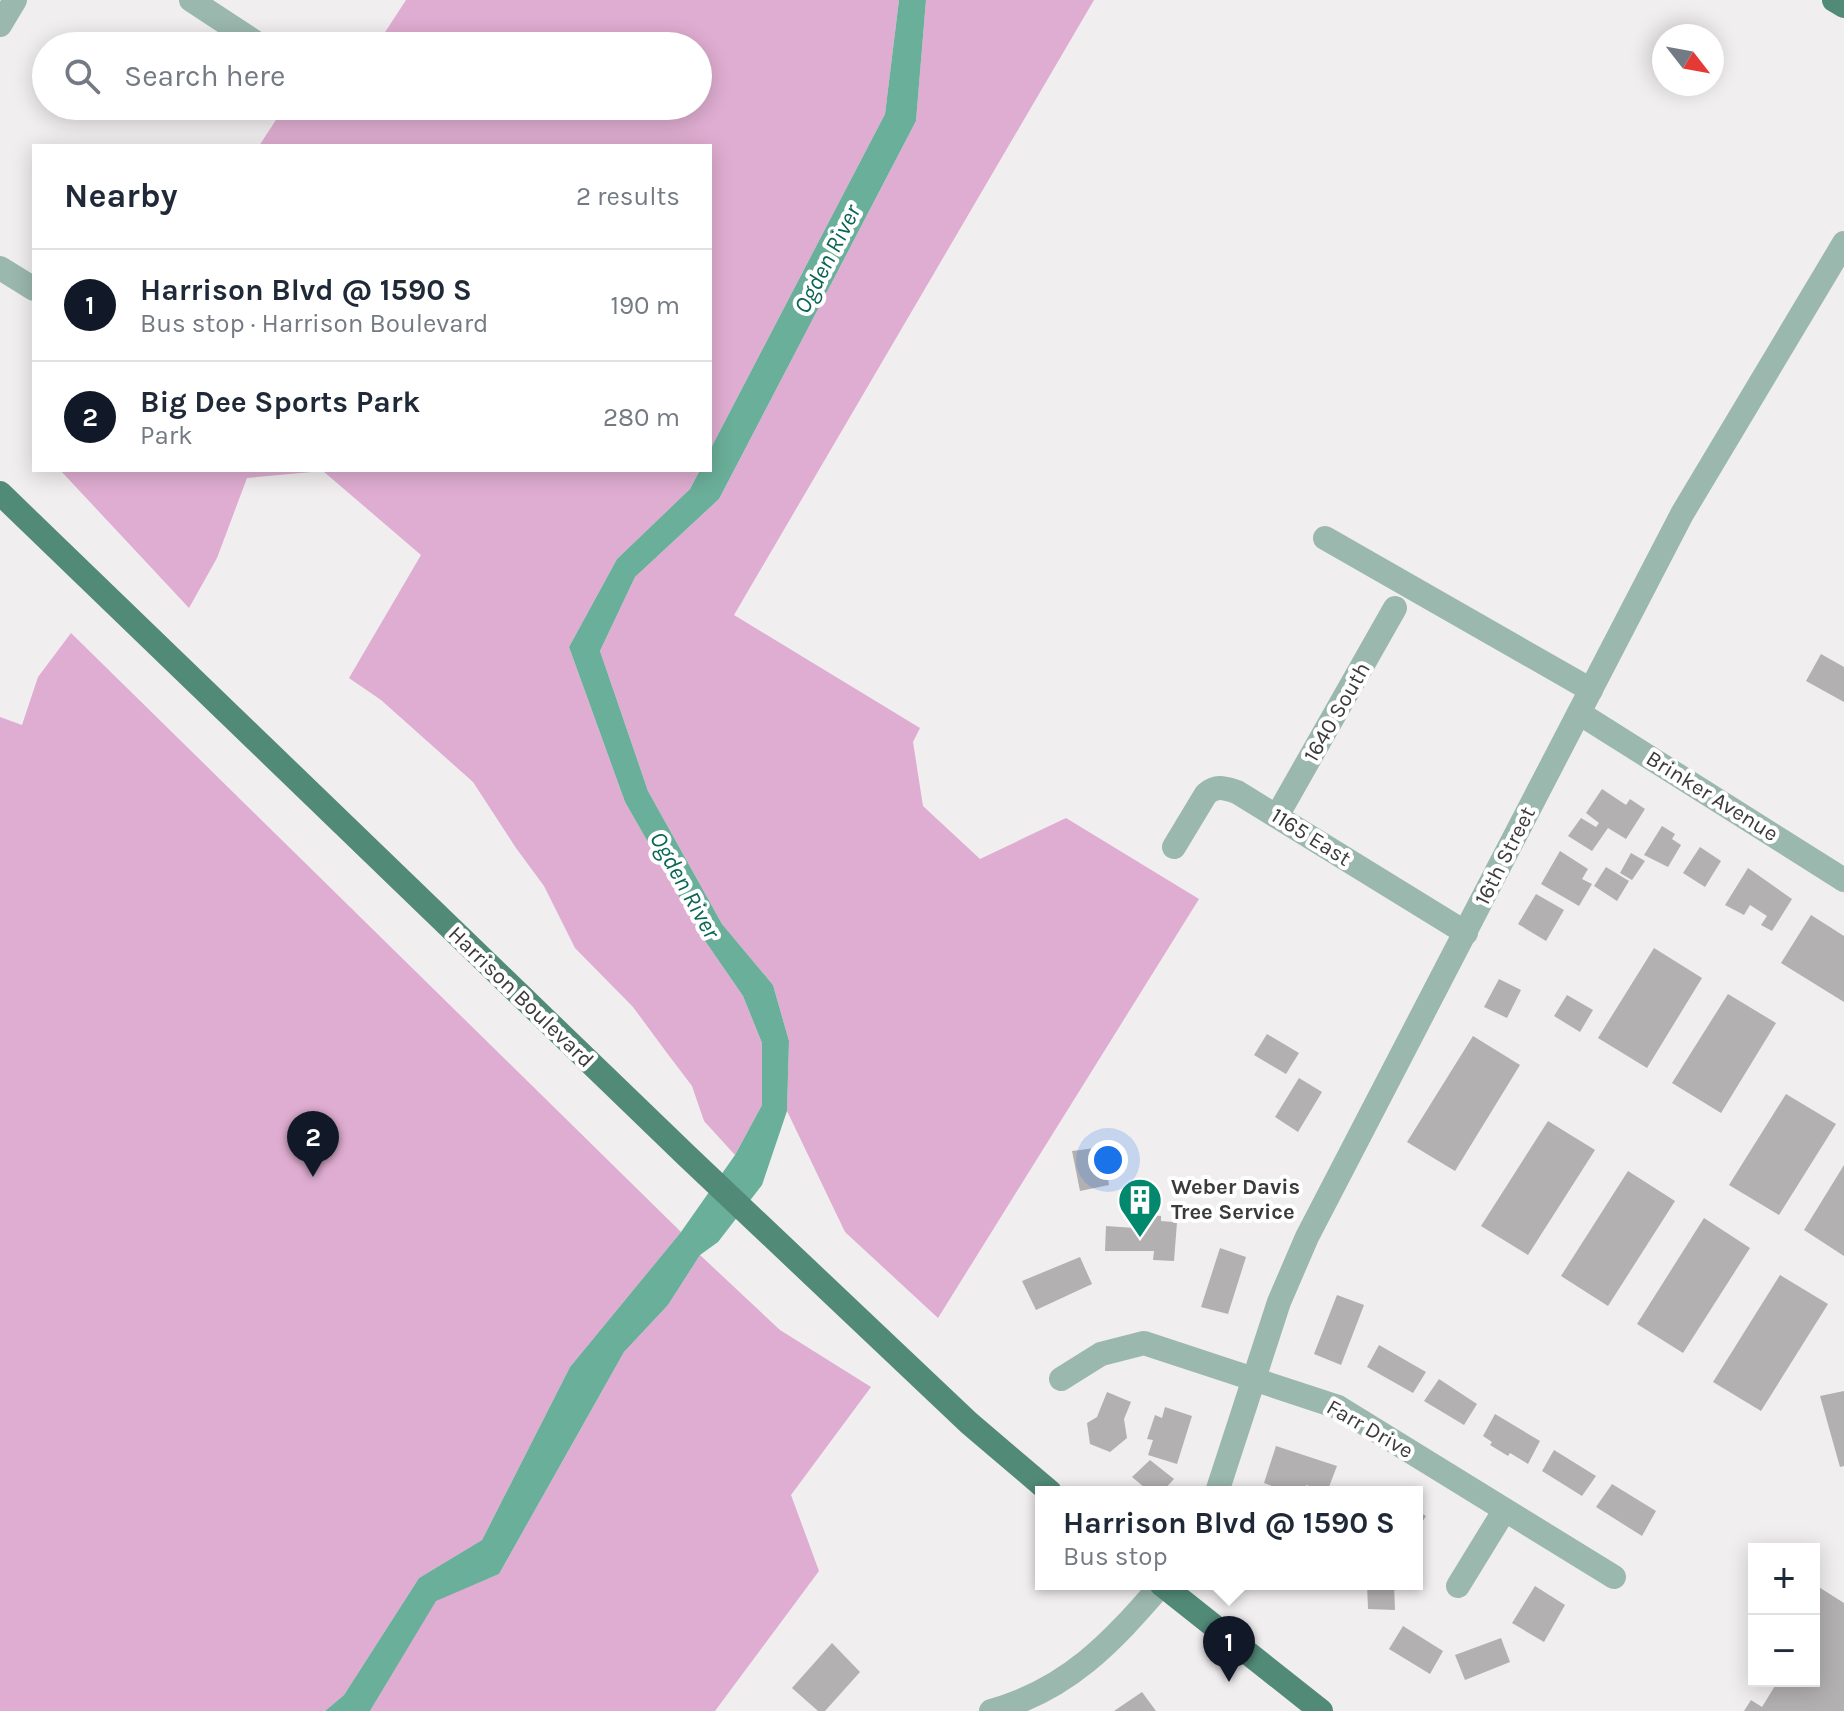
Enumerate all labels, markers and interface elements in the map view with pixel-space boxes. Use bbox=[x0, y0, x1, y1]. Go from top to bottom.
north arrow bbox=[1652, 24, 1724, 96]
search box bbox=[32, 32, 712, 120]
icon: search bbox=[60, 54, 104, 98]
text: Search here bbox=[124, 58, 285, 94]
text: Nearby bbox=[64, 176, 178, 216]
text: 2 results bbox=[576, 181, 680, 212]
water label: Ogden River bbox=[788, 199, 867, 318]
text: Harrison Blvd @ 1590 S bbox=[140, 272, 472, 308]
text: 1 bbox=[85, 290, 95, 321]
text: 190 m bbox=[610, 290, 680, 321]
text: Bus stop · Harrison Boulevard bbox=[140, 308, 488, 339]
text: Big Dee Sports Park bbox=[140, 384, 420, 420]
text: 2 bbox=[82, 402, 98, 433]
text: 280 m bbox=[603, 402, 680, 433]
text: Park bbox=[140, 420, 193, 451]
street label: 1640 South bbox=[1298, 658, 1376, 766]
street label: Brinker Avenue bbox=[1641, 745, 1783, 847]
street label: 1165 East bbox=[1266, 802, 1356, 872]
street label: 16th Street bbox=[1469, 802, 1541, 910]
water label: Ogden River bbox=[644, 827, 726, 944]
street label: Harrison Boulevard bbox=[443, 921, 599, 1073]
pin: 2 bbox=[287, 1111, 339, 1177]
your location bbox=[1088, 1140, 1128, 1180]
place label: Weber Davis Tree Service bbox=[1171, 1174, 1300, 1225]
building icon: Weber Davis Tree Service bbox=[1116, 1176, 1164, 1239]
street label: Farr Drive bbox=[1322, 1394, 1418, 1464]
popup bbox=[1035, 1486, 1423, 1590]
text: Harrison Blvd @ 1590 S bbox=[1063, 1505, 1395, 1541]
text: Bus stop bbox=[1063, 1541, 1168, 1572]
map controls bbox=[1748, 1543, 1820, 1687]
button: + bbox=[1748, 1543, 1820, 1615]
button: − bbox=[1748, 1615, 1820, 1687]
pin: 1 bbox=[1203, 1616, 1255, 1682]

